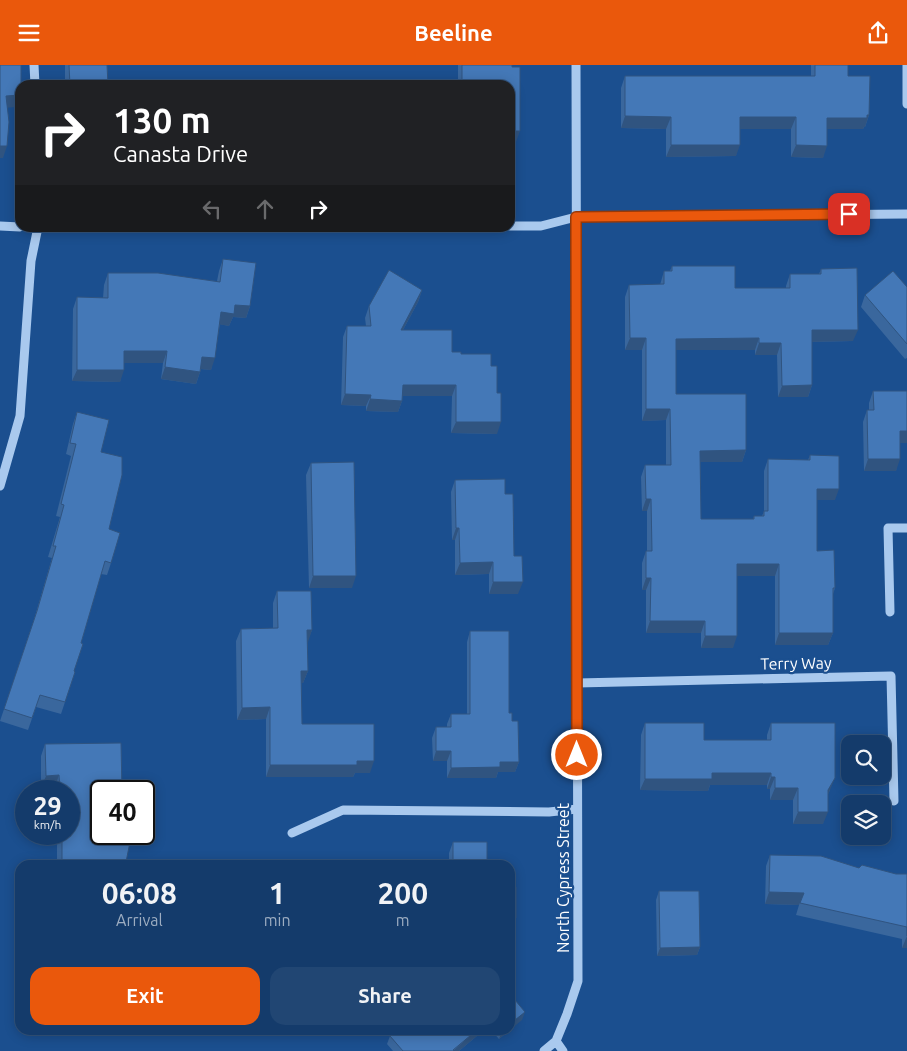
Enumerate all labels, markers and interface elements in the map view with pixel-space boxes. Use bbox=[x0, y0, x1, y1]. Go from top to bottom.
icon: menu bbox=[15, 19, 43, 47]
icon: share bbox=[864, 19, 892, 47]
text: Beeline bbox=[414, 20, 493, 45]
icon: right bbox=[30, 100, 95, 165]
text: 130 m bbox=[113, 100, 211, 140]
text: Canasta Drive bbox=[113, 141, 248, 166]
pin bbox=[828, 193, 870, 235]
icon: left bbox=[198, 195, 226, 223]
icon: ahead bbox=[251, 195, 279, 223]
icon: right bbox=[304, 195, 332, 223]
icon: arrive bbox=[835, 200, 863, 228]
street label: Terry Way bbox=[760, 653, 832, 673]
position arrow bbox=[550, 728, 602, 780]
map controls bbox=[841, 735, 891, 845]
button: search bbox=[841, 735, 891, 785]
speed limit sign: 40 bbox=[90, 780, 155, 845]
text: 29 bbox=[33, 792, 62, 820]
button: layers bbox=[841, 795, 891, 845]
street label: North Cypress Street bbox=[554, 802, 572, 953]
text: km/h bbox=[34, 818, 61, 831]
text: 06:08 bbox=[102, 876, 177, 910]
text: 1 bbox=[269, 876, 286, 910]
text: 200 bbox=[377, 876, 428, 910]
text: Arrival bbox=[116, 911, 163, 929]
text: min bbox=[264, 911, 291, 929]
text: m bbox=[396, 911, 410, 929]
button: Exit bbox=[30, 967, 260, 1025]
button: Share bbox=[270, 967, 500, 1025]

